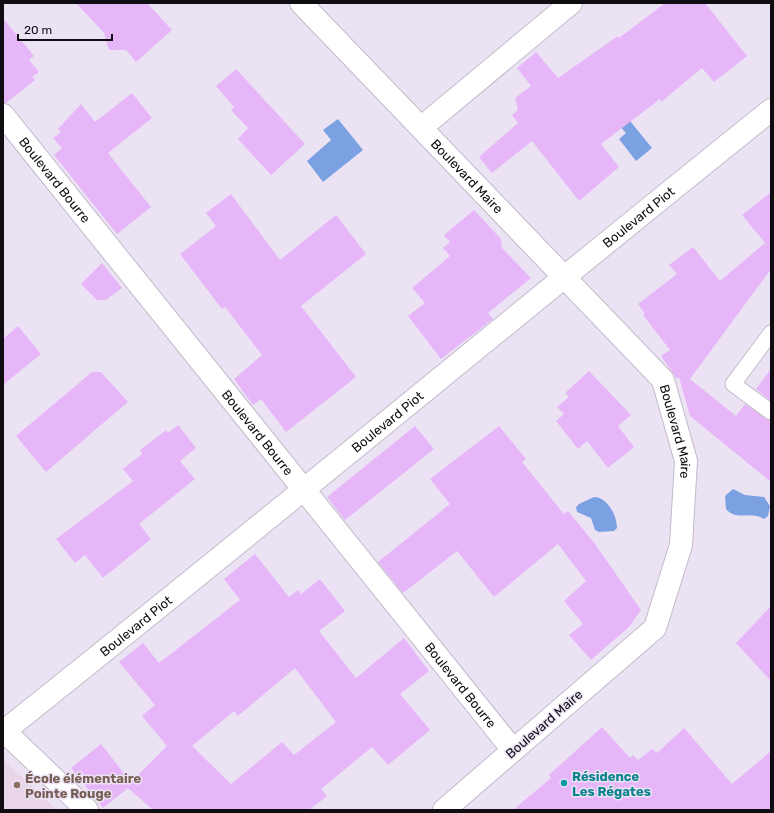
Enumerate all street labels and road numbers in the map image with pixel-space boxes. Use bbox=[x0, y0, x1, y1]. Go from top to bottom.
street label: Boulevard Bourre bbox=[16, 134, 94, 225]
street label: Boulevard Maire bbox=[428, 136, 506, 216]
street label: Boulevard Piot bbox=[600, 183, 677, 250]
street label: Boulevard Maire bbox=[657, 383, 694, 479]
street label: Boulevard Bourre bbox=[219, 387, 297, 478]
street label: Boulevard Piot bbox=[348, 388, 426, 455]
street label: Boulevard Piot bbox=[97, 592, 175, 659]
street label: Boulevard Bourre bbox=[422, 639, 500, 731]
street label: Boulevard Maire bbox=[503, 687, 585, 761]

